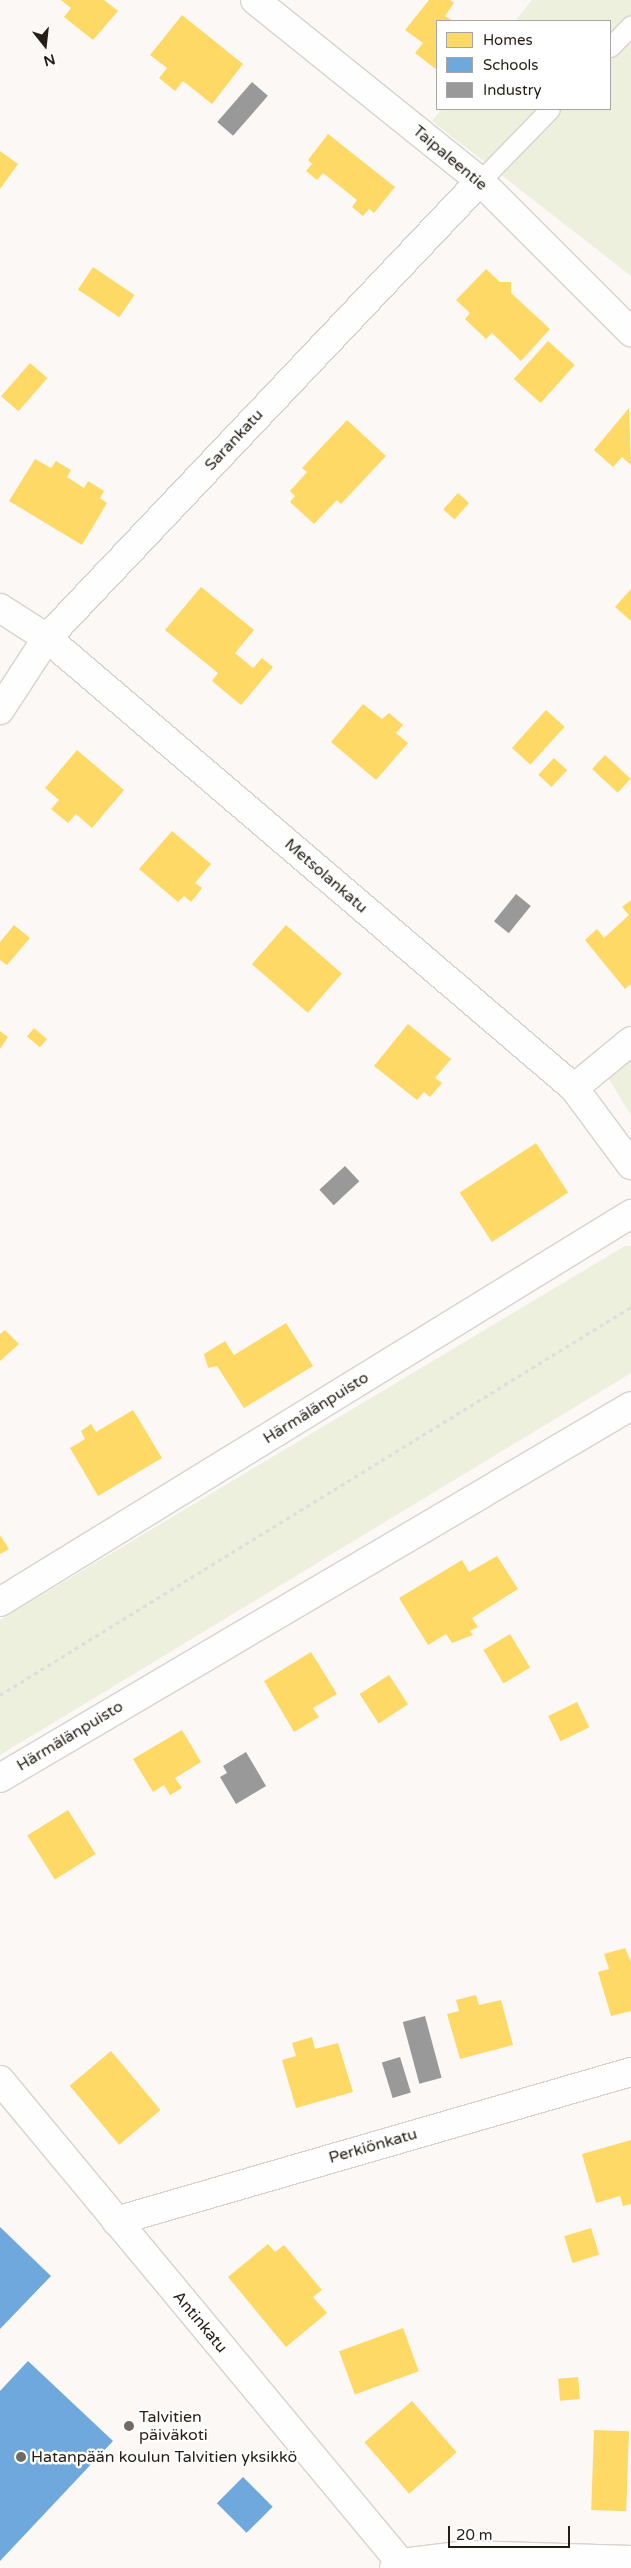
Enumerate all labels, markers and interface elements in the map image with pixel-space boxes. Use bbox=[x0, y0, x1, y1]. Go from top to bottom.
north arrow bbox=[20, 20, 70, 70]
legend bbox=[436, 20, 611, 110]
text: Homes bbox=[483, 31, 533, 49]
text: N bbox=[42, 50, 57, 70]
text: Schools bbox=[483, 56, 539, 74]
text: Industry bbox=[483, 81, 542, 99]
street label: Taipaleentie bbox=[409, 121, 491, 195]
street label: Sarankatu bbox=[201, 405, 267, 475]
street label: Metsolankatu bbox=[281, 835, 371, 917]
street label: Härmälänpuisto bbox=[260, 1368, 372, 1448]
street label: Härmälänpuisto bbox=[13, 1697, 127, 1775]
street label: Perkiönkatu bbox=[327, 2124, 419, 2168]
street label: Antinkatu bbox=[169, 2287, 231, 2357]
place label: Talvitien päiväkoti bbox=[139, 2407, 208, 2445]
marker: Talvitien päiväkoti bbox=[123, 2420, 135, 2432]
place label: Hatanpään koulun Talvitien yksikkö bbox=[31, 2447, 297, 2467]
marker: Hatanpään koulun Talvitien yksikkö bbox=[15, 2451, 27, 2463]
scale bar bbox=[451, 2516, 574, 2548]
text: 20 m bbox=[456, 2526, 493, 2544]

